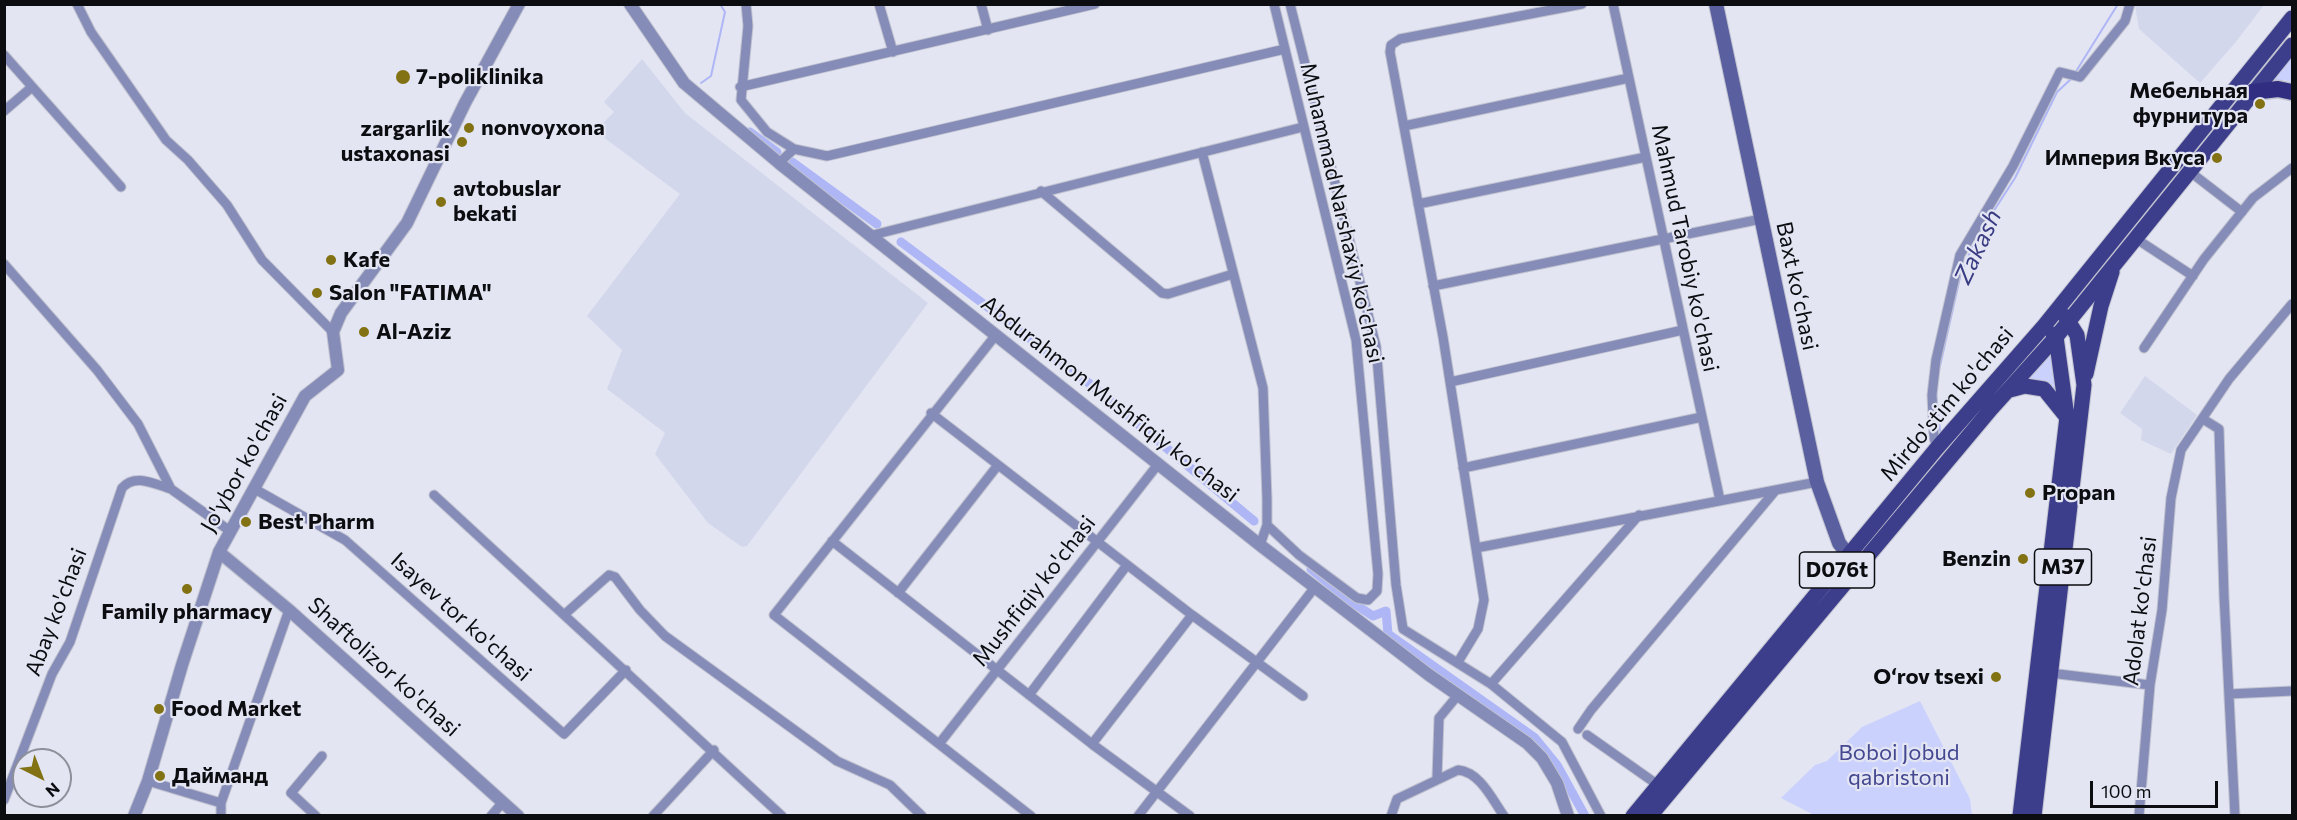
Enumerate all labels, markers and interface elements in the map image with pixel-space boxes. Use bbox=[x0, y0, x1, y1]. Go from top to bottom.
street label: Muhammad Narshaxiy ko'chasi bbox=[1295, 60, 1389, 366]
place label: 7-poliklinika bbox=[416, 64, 544, 90]
marker: 7-poliklinika bbox=[394, 68, 412, 86]
place label: Мебельная фурнитура bbox=[2129, 78, 2248, 130]
marker: Мебельная фурнитура bbox=[2253, 97, 2267, 111]
place label: nonvoyxona bbox=[481, 115, 605, 141]
place label: zargarlik ustaxonasi bbox=[341, 116, 450, 168]
marker: nonvoyxona bbox=[462, 121, 476, 135]
street label: Mahmud Tarobiy ko'chasi bbox=[1646, 122, 1724, 374]
marker: zargarlik ustaxonasi bbox=[455, 135, 469, 149]
place label: Империя Вкуса bbox=[2045, 145, 2205, 171]
marker: Империя Вкуса bbox=[2210, 151, 2224, 165]
place label: avtobuslar bekati bbox=[453, 176, 561, 228]
marker: avtobuslar bekati bbox=[434, 195, 448, 209]
water label: Zakash bbox=[1948, 205, 2008, 289]
street label: Baxt koʻchasi bbox=[1770, 219, 1824, 353]
place label: Kafe bbox=[343, 247, 390, 273]
marker: Kafe bbox=[324, 253, 338, 267]
place label: Salon "FATIMA" bbox=[329, 280, 492, 306]
marker: Salon "FATIMA" bbox=[310, 286, 324, 300]
street label: Abdurahmon Mushfiqiy koʻchasi bbox=[976, 290, 1244, 508]
place label: Al-Aziz bbox=[376, 319, 451, 345]
street label: Mirdo'stim ko'chasi bbox=[1875, 322, 2019, 486]
marker: Al-Aziz bbox=[357, 325, 371, 339]
street label: Jo'ybor ko'chasi bbox=[195, 389, 293, 537]
place label: Propan bbox=[2042, 480, 2116, 506]
marker: Propan bbox=[2023, 486, 2037, 500]
place label: Best Pharm bbox=[258, 509, 375, 535]
street label: Mushfiqiy ko'chasi bbox=[967, 510, 1101, 672]
marker: Best Pharm bbox=[239, 515, 253, 529]
street label: Adolat ko'chasi bbox=[2118, 535, 2162, 687]
street label: Abay ko'chasi bbox=[20, 544, 92, 680]
place label: Benzin bbox=[1942, 546, 2011, 572]
street label: Isayev tor ko'chasi bbox=[385, 547, 537, 687]
road number: M37 bbox=[2034, 549, 2092, 585]
road number: D076t bbox=[1800, 552, 1874, 588]
marker: Benzin bbox=[2016, 552, 2030, 566]
marker: Family pharmacy bbox=[180, 582, 194, 596]
street label: Shaftolizor ko'chasi bbox=[302, 592, 466, 742]
place label: Family pharmacy bbox=[101, 599, 273, 625]
place label: Oʻrov tsexi bbox=[1873, 664, 1984, 690]
marker: Oʻrov tsexi bbox=[1989, 670, 2003, 684]
place label: Food Market bbox=[171, 696, 301, 722]
marker: Food Market bbox=[152, 702, 166, 716]
park label: Boboi Jobud qabristoni bbox=[1839, 740, 1959, 792]
north arrow bbox=[12, 748, 72, 808]
place label: Дайманд bbox=[172, 763, 268, 789]
marker: Дайманд bbox=[153, 769, 167, 783]
scale bar bbox=[2093, 769, 2220, 807]
text: N bbox=[42, 779, 64, 801]
text: 100 m bbox=[2101, 780, 2151, 802]

